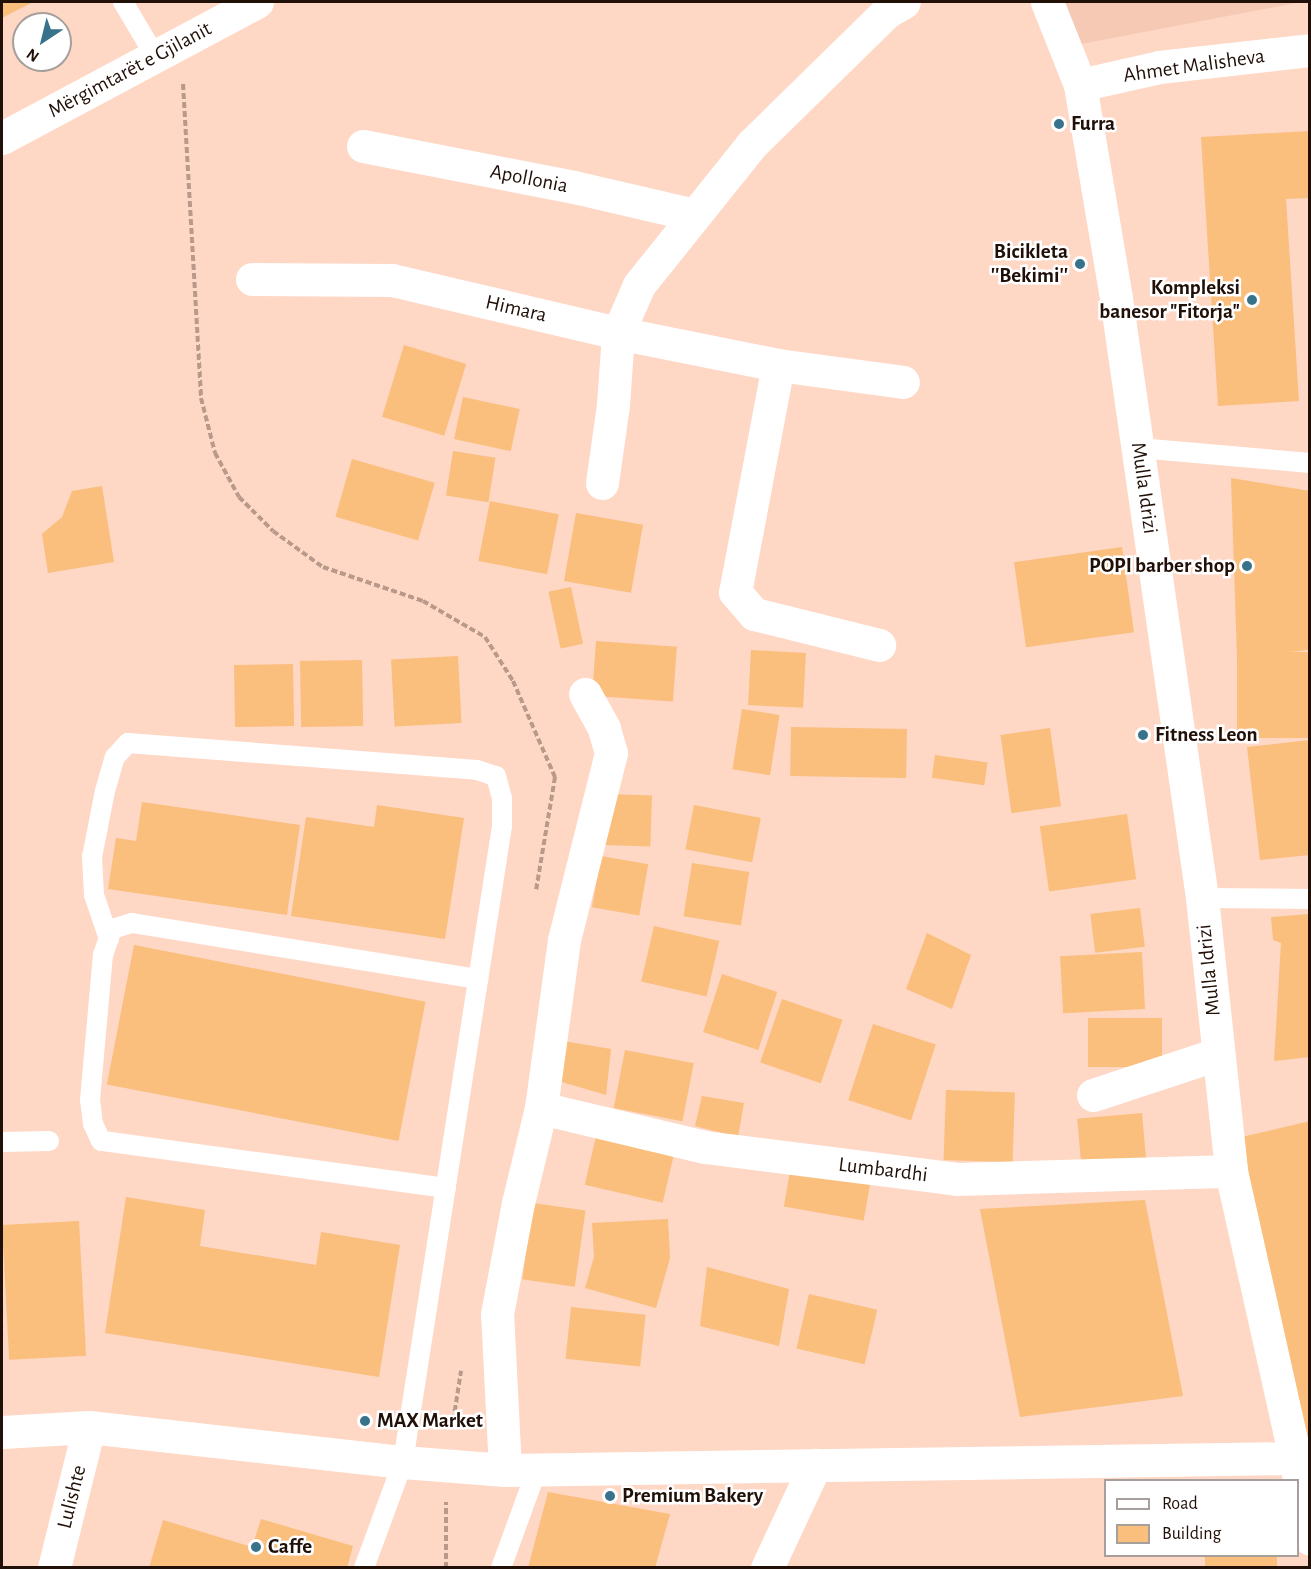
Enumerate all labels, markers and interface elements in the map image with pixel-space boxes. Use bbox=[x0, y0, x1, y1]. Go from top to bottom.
north arrow bbox=[12, 12, 72, 72]
street label: Mërgimtarët e Gjilanit bbox=[44, 16, 216, 124]
street label: Ahmet Malisheva bbox=[1122, 44, 1266, 88]
text: N bbox=[24, 45, 42, 65]
place label: Furra bbox=[1071, 111, 1115, 137]
marker: Furra bbox=[1052, 117, 1066, 131]
street label: Apollonia bbox=[488, 159, 570, 199]
place label: Bicikleta ''Bekimi'' bbox=[991, 239, 1068, 289]
marker: Bicikleta ''Bekimi'' bbox=[1073, 257, 1087, 271]
place label: Kompleksi banesor "Fitorja" bbox=[1099, 275, 1240, 325]
street label: Himara bbox=[483, 290, 549, 328]
marker: Kompleksi banesor "Fitorja" bbox=[1245, 293, 1259, 307]
street label: Mulla Idrizi bbox=[1125, 441, 1163, 535]
place label: POPI barber shop bbox=[1089, 553, 1235, 579]
marker: POPI barber shop bbox=[1240, 559, 1254, 573]
place label: Fitness Leon bbox=[1155, 722, 1258, 748]
marker: Fitness Leon bbox=[1136, 728, 1150, 742]
street label: Mulla Idrizi bbox=[1192, 923, 1226, 1017]
street label: Lumbardhi bbox=[837, 1152, 929, 1188]
place label: MAX Market bbox=[377, 1408, 483, 1434]
marker: MAX Market bbox=[358, 1414, 372, 1428]
street label: Lulishte bbox=[52, 1463, 92, 1531]
legend bbox=[1104, 1479, 1299, 1557]
place label: Premium Bakery bbox=[622, 1483, 763, 1509]
marker: Premium Bakery bbox=[603, 1489, 617, 1503]
text: Road bbox=[1162, 1495, 1198, 1513]
text: Building bbox=[1162, 1525, 1221, 1543]
place label: Caffe bbox=[268, 1534, 312, 1560]
marker: Caffe bbox=[249, 1540, 263, 1554]

